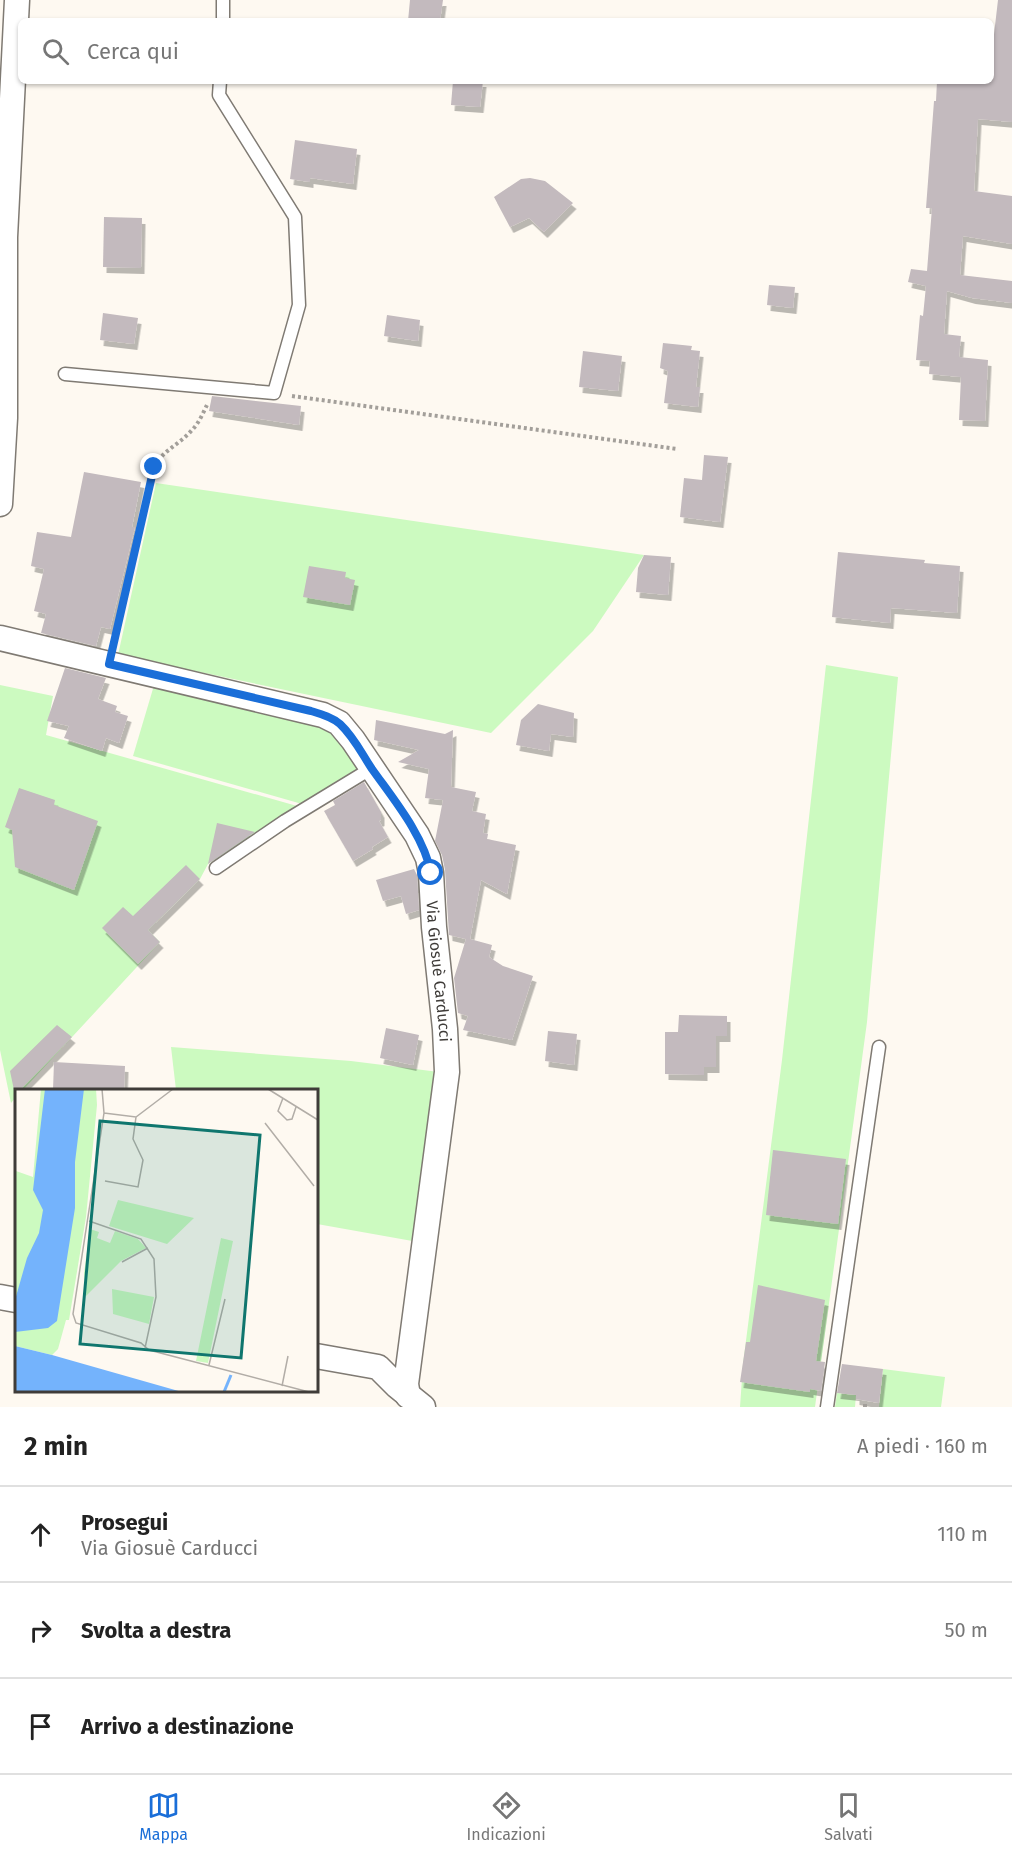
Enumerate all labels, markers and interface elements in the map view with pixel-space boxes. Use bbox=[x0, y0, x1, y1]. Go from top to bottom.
search box bbox=[18, 18, 994, 84]
icon: search bbox=[39, 35, 72, 68]
text: Cerca qui bbox=[87, 38, 179, 65]
route end bbox=[140, 453, 166, 479]
route start bbox=[417, 859, 443, 885]
street label: Via Giosuè Carducci bbox=[423, 900, 455, 1042]
inset map bbox=[15, 1089, 318, 1392]
text: 2 min bbox=[24, 1431, 88, 1462]
text: A piedi · 160 m bbox=[857, 1434, 988, 1458]
text: Prosegui bbox=[81, 1509, 168, 1536]
icon: ahead bbox=[24, 1518, 57, 1551]
text: 110 m bbox=[937, 1522, 988, 1546]
text: Via Giosuè Carducci bbox=[81, 1536, 258, 1560]
icon: right bbox=[24, 1614, 57, 1647]
text: Svolta a destra bbox=[81, 1617, 231, 1644]
text: 50 m bbox=[944, 1618, 988, 1642]
icon: arrive bbox=[24, 1710, 57, 1743]
text: Arrivo a destinazione bbox=[81, 1713, 294, 1740]
tab: Mappa bbox=[139, 1789, 188, 1844]
tab: Indicazioni bbox=[467, 1789, 546, 1844]
tab: Salvati bbox=[824, 1789, 873, 1844]

